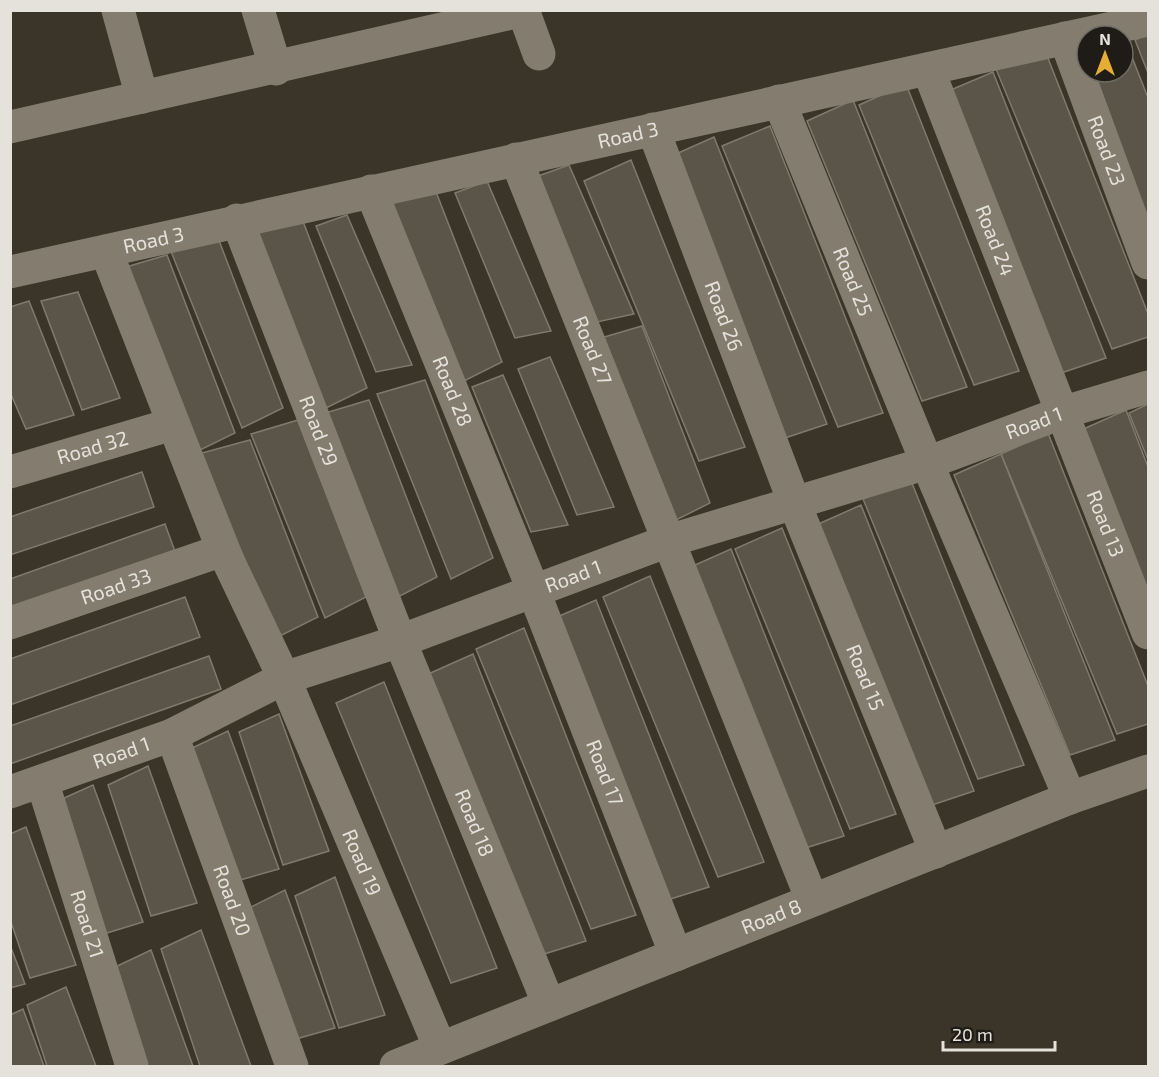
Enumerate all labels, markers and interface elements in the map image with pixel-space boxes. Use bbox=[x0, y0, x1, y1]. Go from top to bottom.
north arrow bbox=[1075, 24, 1135, 84]
text: N bbox=[1099, 29, 1111, 48]
street label: Road 23 bbox=[1084, 112, 1131, 189]
street label: Road 3 bbox=[595, 116, 661, 153]
street label: Road 24 bbox=[971, 201, 1020, 279]
street label: Road 3 bbox=[121, 221, 186, 258]
street label: Road 25 bbox=[829, 243, 879, 319]
street label: Road 26 bbox=[700, 277, 749, 354]
street label: Road 27 bbox=[569, 312, 618, 388]
street label: Road 28 bbox=[428, 352, 478, 429]
street label: Road 29 bbox=[295, 392, 344, 469]
street label: Road 1 bbox=[1002, 401, 1065, 444]
street label: Road 32 bbox=[54, 425, 131, 469]
street label: Road 13 bbox=[1082, 486, 1130, 560]
street label: Road 1 bbox=[541, 554, 604, 597]
street label: Road 33 bbox=[77, 563, 154, 609]
street label: Road 15 bbox=[842, 640, 890, 714]
street label: Road 1 bbox=[89, 731, 153, 773]
street label: Road 17 bbox=[582, 736, 629, 809]
street label: Road 18 bbox=[451, 785, 500, 860]
street label: Road 19 bbox=[338, 825, 387, 899]
street label: Road 20 bbox=[209, 861, 257, 939]
street label: Road 21 bbox=[66, 887, 110, 961]
street label: Road 8 bbox=[737, 893, 805, 939]
scale bar bbox=[943, 1014, 1056, 1052]
text: 20 m bbox=[952, 1023, 993, 1045]

